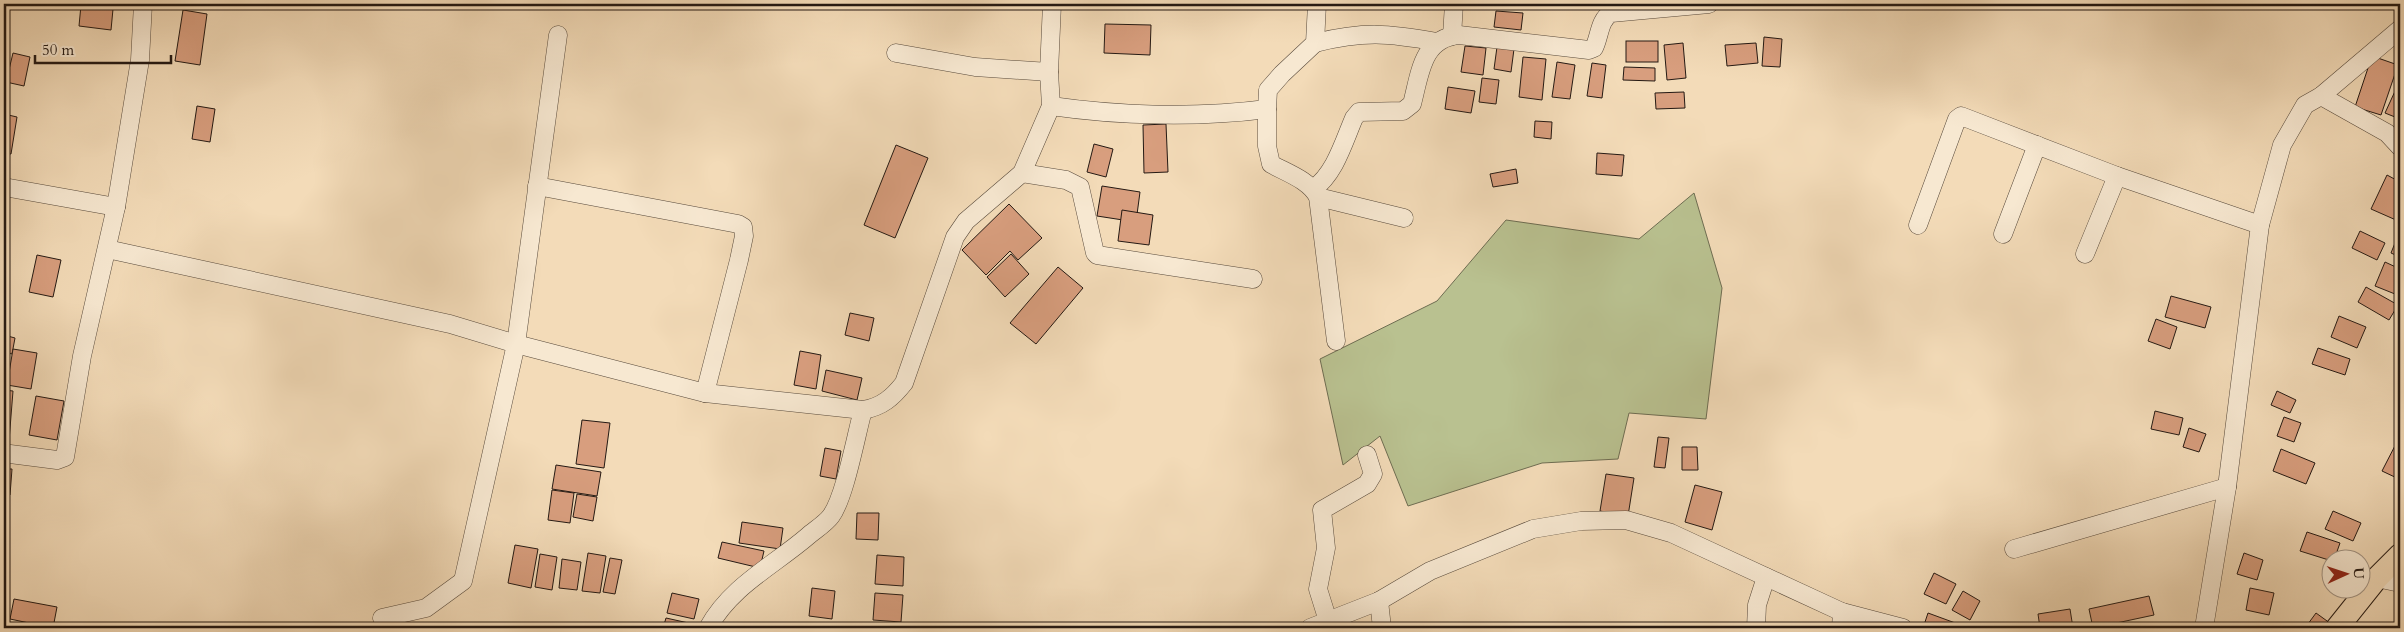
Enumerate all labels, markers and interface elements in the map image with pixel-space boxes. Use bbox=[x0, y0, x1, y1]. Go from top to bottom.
scale bar bbox=[35, 32, 171, 64]
text: 50 m bbox=[42, 40, 74, 60]
north arrow bbox=[2322, 550, 2372, 600]
text: U bbox=[2349, 567, 2368, 580]

